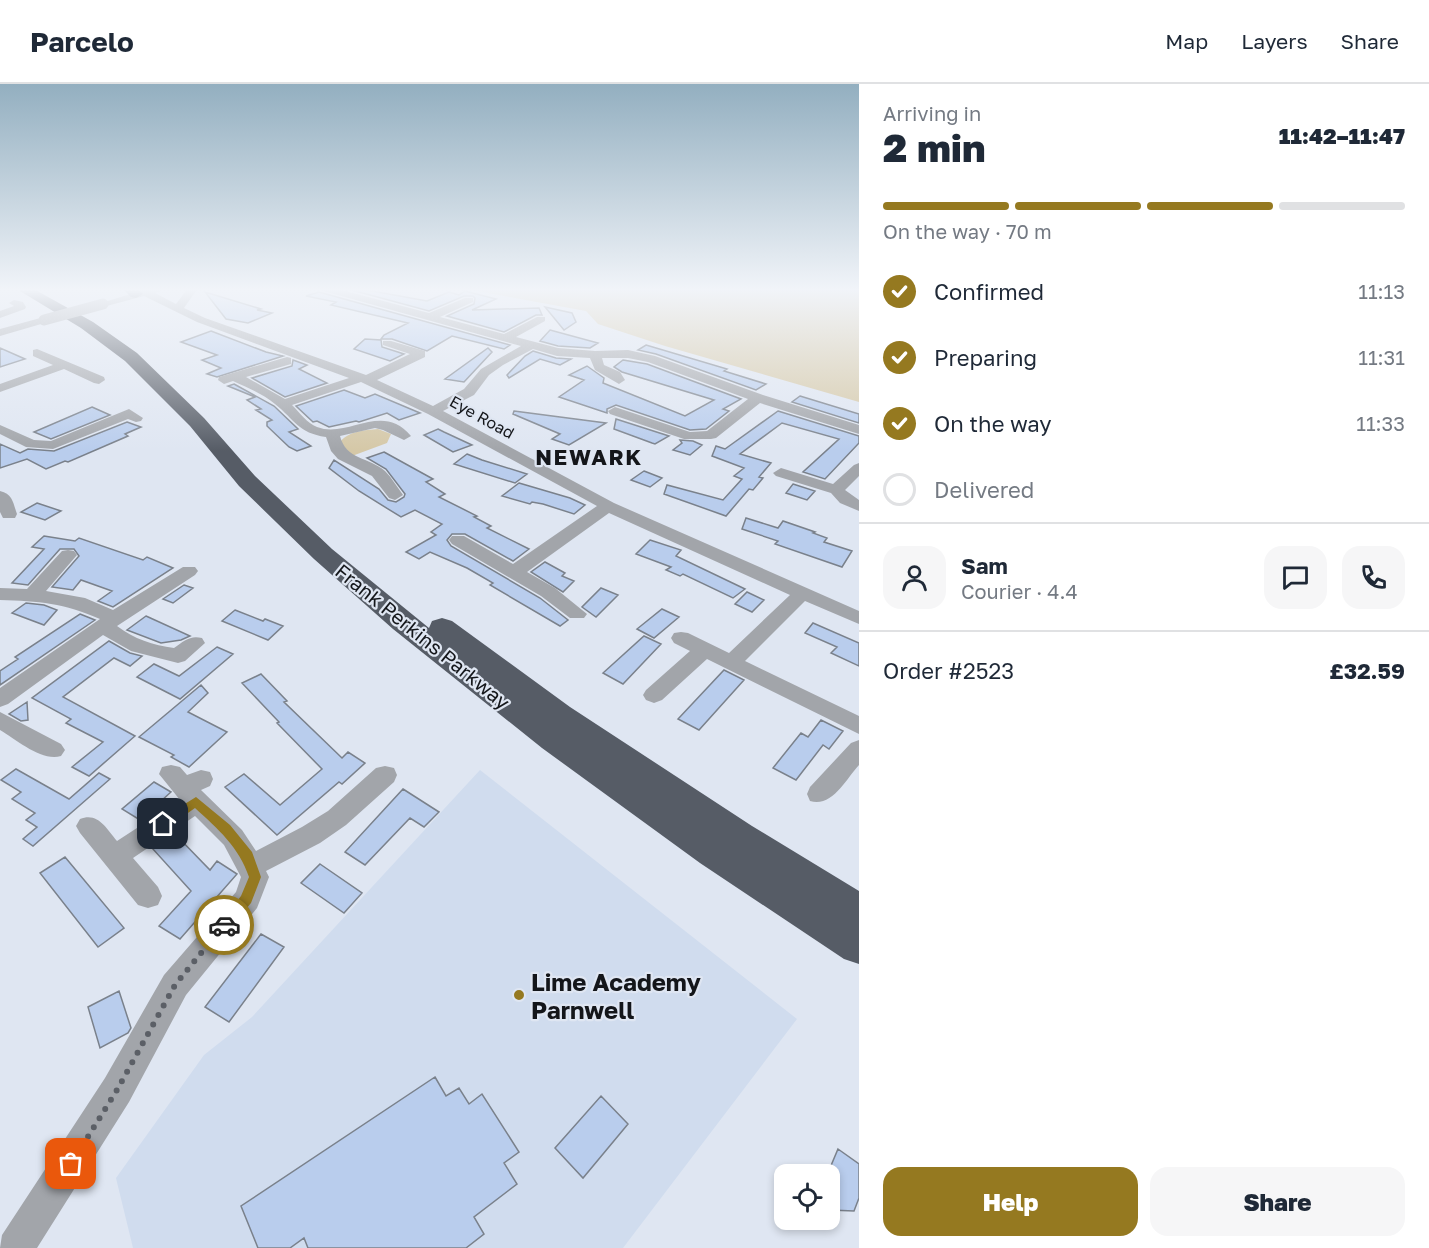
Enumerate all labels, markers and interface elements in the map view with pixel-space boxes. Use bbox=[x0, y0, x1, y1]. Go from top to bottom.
text: Parcelo bbox=[30, 25, 134, 58]
text: Map bbox=[1165, 28, 1208, 54]
text: Layers bbox=[1241, 28, 1308, 54]
text: Share bbox=[1341, 28, 1399, 54]
text: Arriving in bbox=[883, 101, 981, 125]
text: 11:42–11:47 bbox=[1279, 122, 1405, 149]
text: 2 min bbox=[883, 124, 986, 171]
text: On the way · 70 m bbox=[883, 219, 1052, 243]
icon: check bbox=[883, 275, 916, 308]
text: Confirmed bbox=[934, 278, 1044, 305]
text: 11:13 bbox=[1358, 279, 1405, 303]
icon: check bbox=[883, 341, 916, 374]
text: Preparing bbox=[934, 344, 1037, 371]
text: 11:31 bbox=[1358, 345, 1405, 369]
street label: Eye Road bbox=[446, 391, 518, 443]
icon: check bbox=[883, 407, 916, 440]
text: On the way bbox=[934, 410, 1052, 437]
text: 11:33 bbox=[1356, 411, 1405, 435]
district label: NEWARK bbox=[535, 443, 643, 470]
text: Delivered bbox=[934, 476, 1034, 503]
button: person bbox=[883, 546, 946, 609]
button: chat bbox=[1264, 546, 1327, 609]
button: phone bbox=[1342, 546, 1405, 609]
text: Sam bbox=[961, 552, 1008, 579]
street label: Frank Perkins Parkway bbox=[331, 558, 515, 714]
text: Courier · 4.4 bbox=[961, 579, 1078, 603]
text: Order #2523 bbox=[883, 657, 1014, 684]
text: £32.59 bbox=[1329, 657, 1405, 684]
pin bbox=[137, 798, 188, 849]
icon: home bbox=[146, 807, 179, 840]
courier bbox=[194, 895, 254, 955]
icon: car bbox=[208, 909, 241, 942]
place label: Lime Academy Parnwell bbox=[531, 967, 701, 1024]
marker: Lime Academy Parnwell bbox=[512, 988, 526, 1002]
pin bbox=[45, 1138, 96, 1189]
icon: bag bbox=[54, 1147, 87, 1180]
map controls bbox=[774, 1164, 840, 1230]
button: locate bbox=[774, 1164, 840, 1230]
button: Help bbox=[883, 1167, 1138, 1236]
button: Share bbox=[1150, 1167, 1405, 1236]

